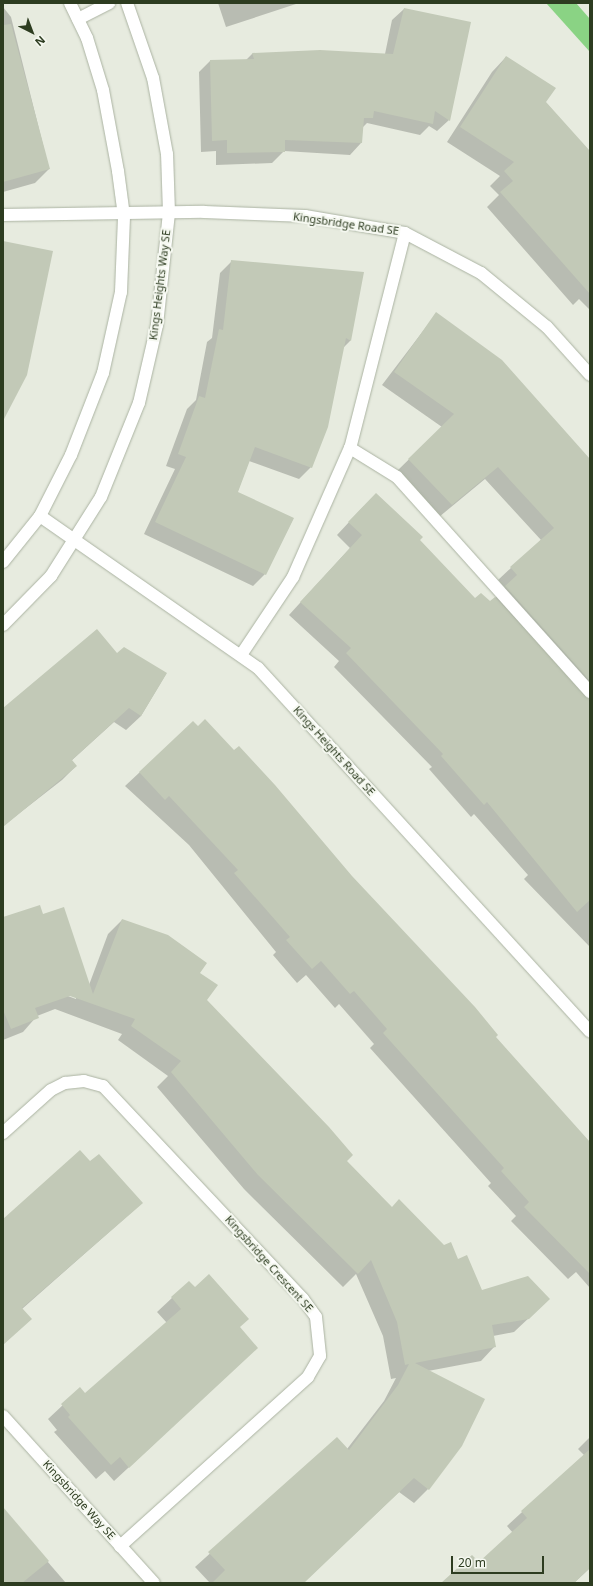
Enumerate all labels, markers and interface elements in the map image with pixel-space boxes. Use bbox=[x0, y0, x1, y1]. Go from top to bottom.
north arrow bbox=[12, 12, 52, 52]
text: N bbox=[32, 33, 49, 50]
street label: Kingsbridge Road SE bbox=[292, 210, 400, 238]
street label: Kings Heights Way SE bbox=[147, 229, 173, 341]
street label: Kings Heights Road SE bbox=[290, 704, 378, 798]
street label: Kingsbridge Crescent SE bbox=[222, 1213, 316, 1315]
street label: Kingsbridge Way SE bbox=[40, 1458, 118, 1542]
scale bar bbox=[453, 1548, 546, 1574]
text: 20 m bbox=[458, 1554, 486, 1571]

